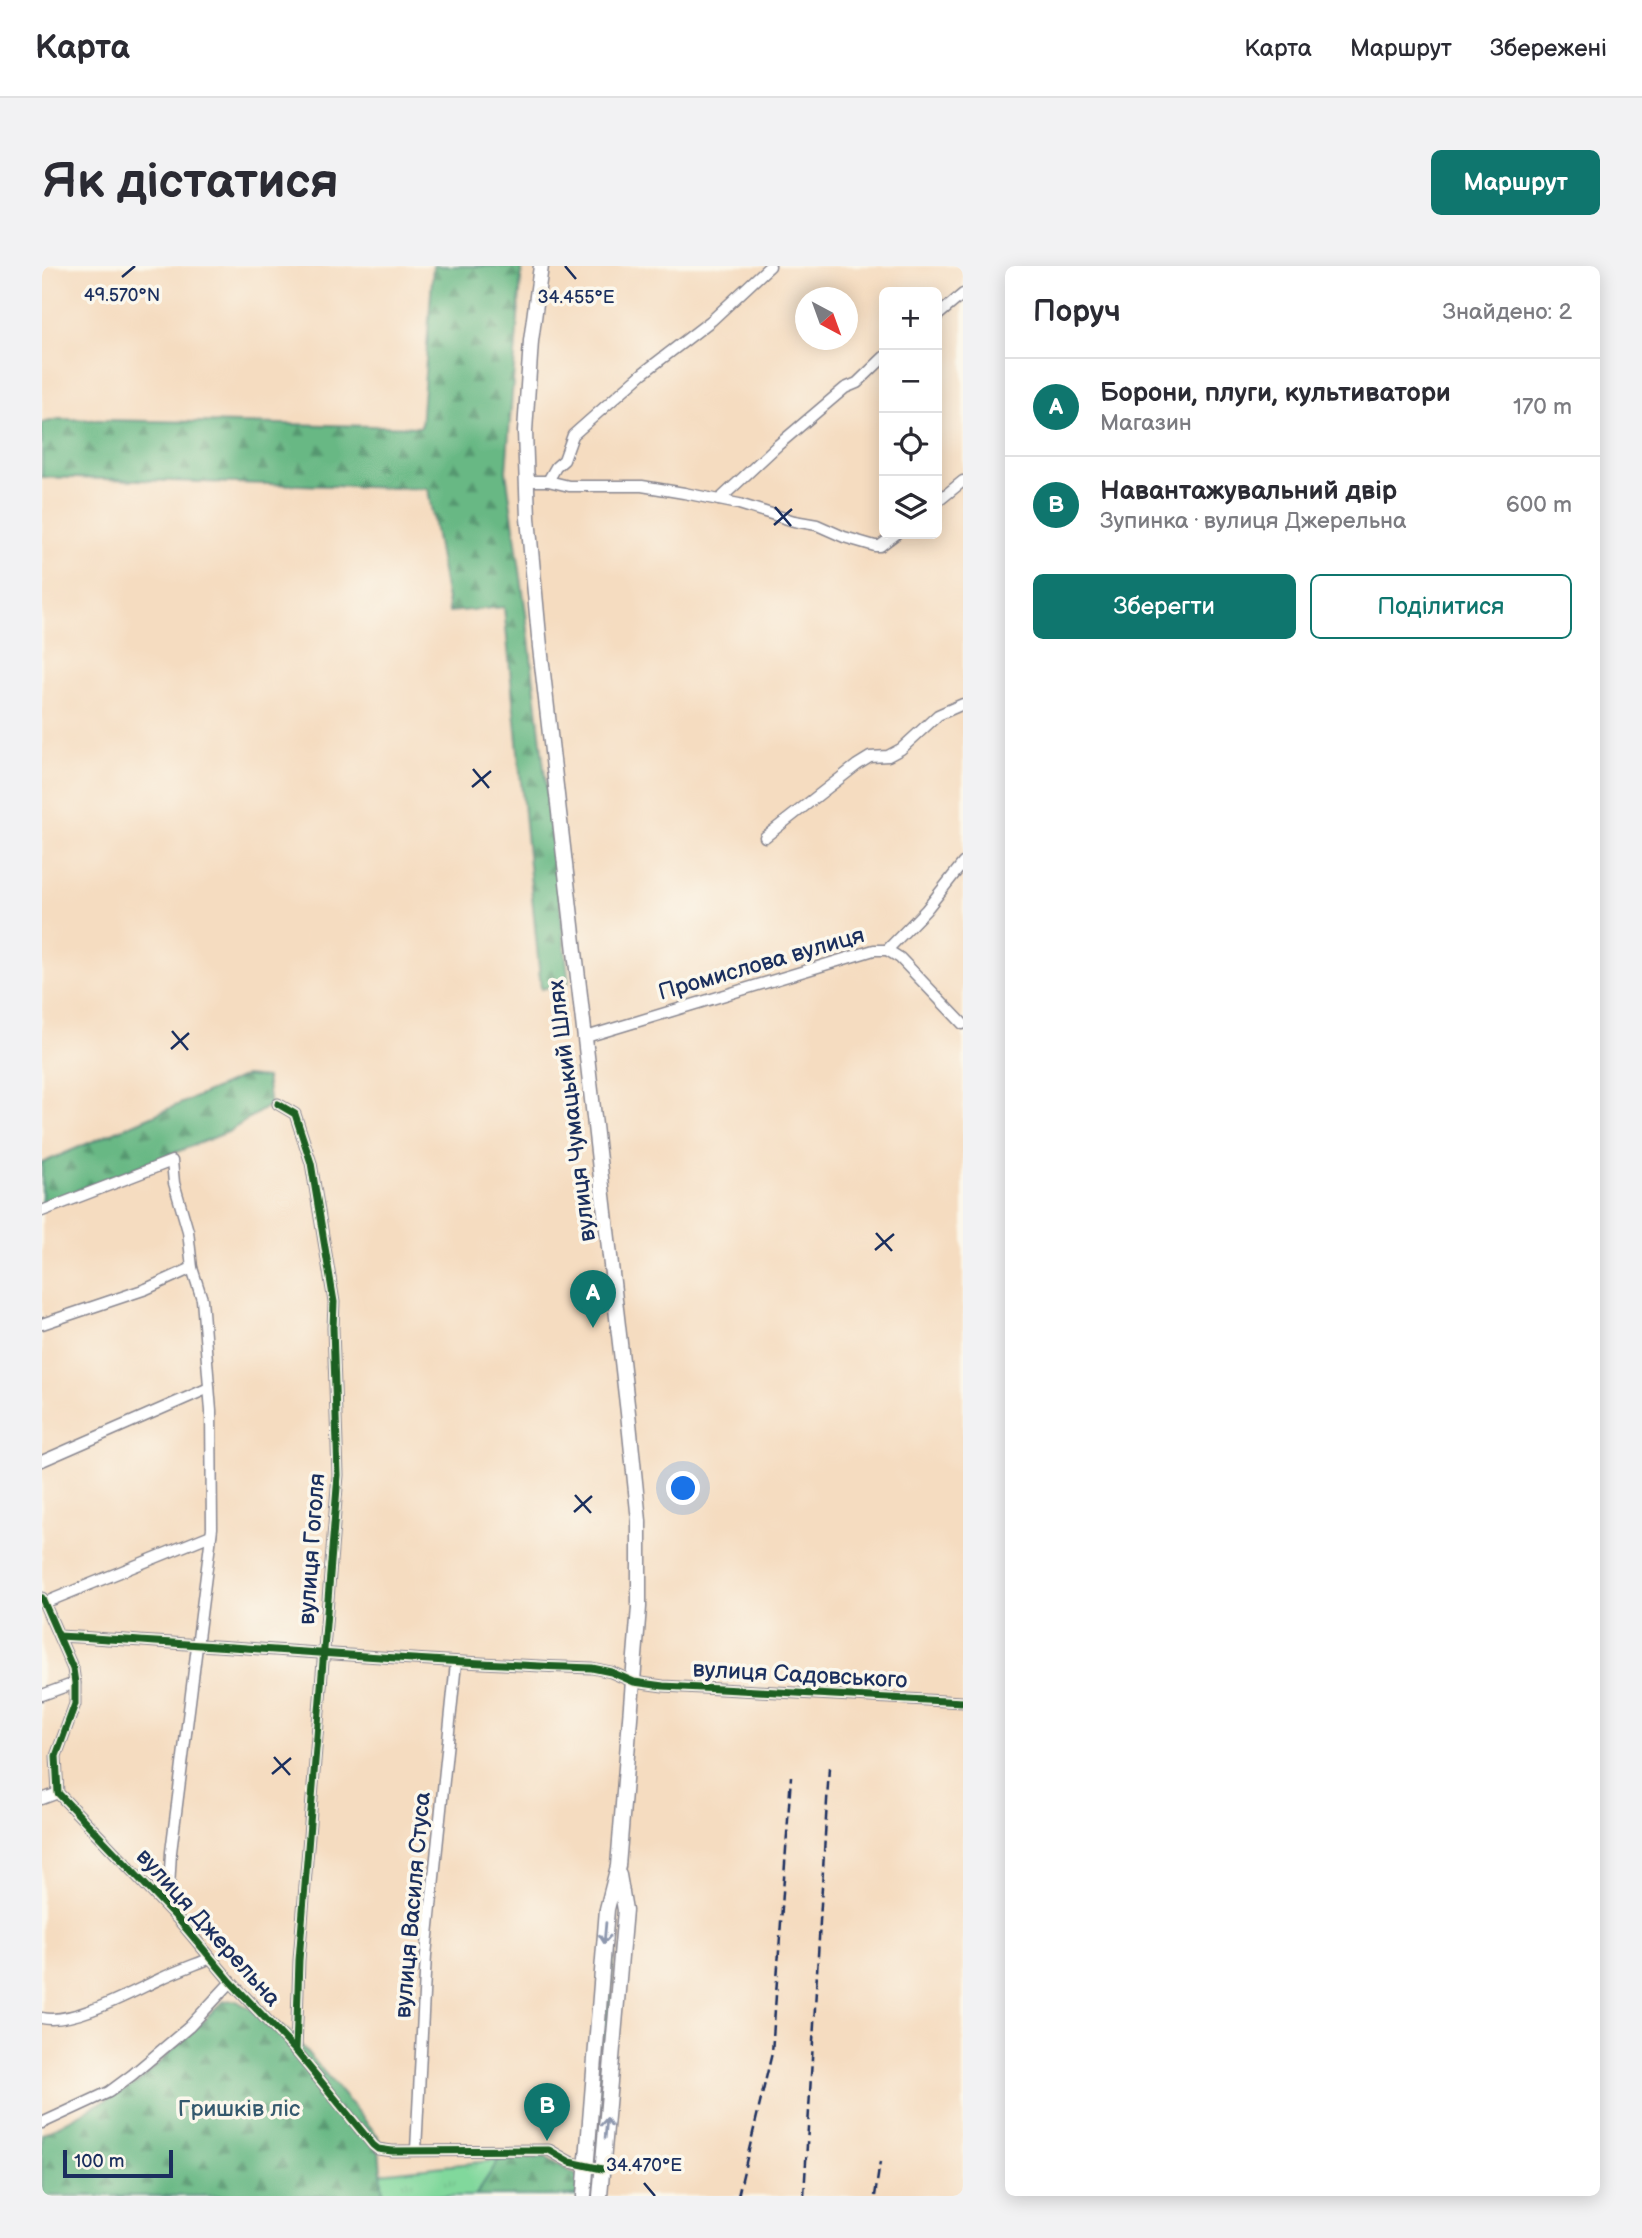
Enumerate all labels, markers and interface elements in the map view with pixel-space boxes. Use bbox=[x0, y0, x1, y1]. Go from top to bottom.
text: Карта bbox=[35, 28, 130, 68]
text: Карта bbox=[1244, 34, 1312, 63]
text: Маршрут bbox=[1350, 34, 1452, 63]
text: Збережені bbox=[1490, 34, 1607, 63]
button: Маршрут bbox=[1431, 150, 1600, 215]
text: Як дістатися bbox=[42, 153, 339, 212]
text: 49.570°N bbox=[84, 285, 160, 306]
text: 34.455°E bbox=[537, 287, 615, 308]
north arrow bbox=[795, 287, 858, 350]
map controls bbox=[879, 287, 942, 539]
button: + bbox=[879, 287, 942, 350]
text: Поруч bbox=[1033, 294, 1121, 330]
text: Знайдено: 2 bbox=[1443, 298, 1572, 326]
button: − bbox=[879, 350, 942, 413]
text: Борони, плуги, культиватори bbox=[1100, 378, 1451, 409]
text: A bbox=[1049, 393, 1063, 421]
text: 170 m bbox=[1513, 393, 1572, 421]
text: Магазин bbox=[1100, 409, 1192, 437]
button: locate bbox=[879, 413, 942, 476]
button: layers bbox=[879, 476, 942, 539]
text: Навантажувальний двір bbox=[1100, 476, 1397, 507]
text: B bbox=[1048, 491, 1064, 519]
text: 600 m bbox=[1506, 491, 1572, 519]
text: Зупинка · вулиця Джерельна bbox=[1100, 507, 1407, 535]
button: Зберегти bbox=[1033, 574, 1296, 639]
button: Поділитися bbox=[1310, 574, 1572, 639]
street label: Промислова вулиця bbox=[655, 921, 868, 1007]
street label: вулиця Чумацький Шлях bbox=[542, 978, 602, 1243]
pin: A bbox=[570, 1270, 616, 1328]
your location bbox=[666, 1471, 700, 1505]
street label: вулиця Гоголя bbox=[293, 1472, 331, 1626]
street label: вулиця Садовського bbox=[692, 1655, 908, 1695]
street label: вулиця Василя Стуса bbox=[389, 1790, 437, 2019]
street label: вулиця Джерельна bbox=[130, 1843, 287, 2013]
one-way arrow bbox=[598, 1921, 611, 1944]
pin: B bbox=[524, 2083, 570, 2141]
park label: Гришків ліс bbox=[178, 2095, 300, 2123]
one-way arrow bbox=[600, 2117, 613, 2140]
scale bar bbox=[63, 2147, 173, 2179]
text: 100 m bbox=[74, 2150, 125, 2173]
text: 34.470°E bbox=[606, 2155, 682, 2176]

